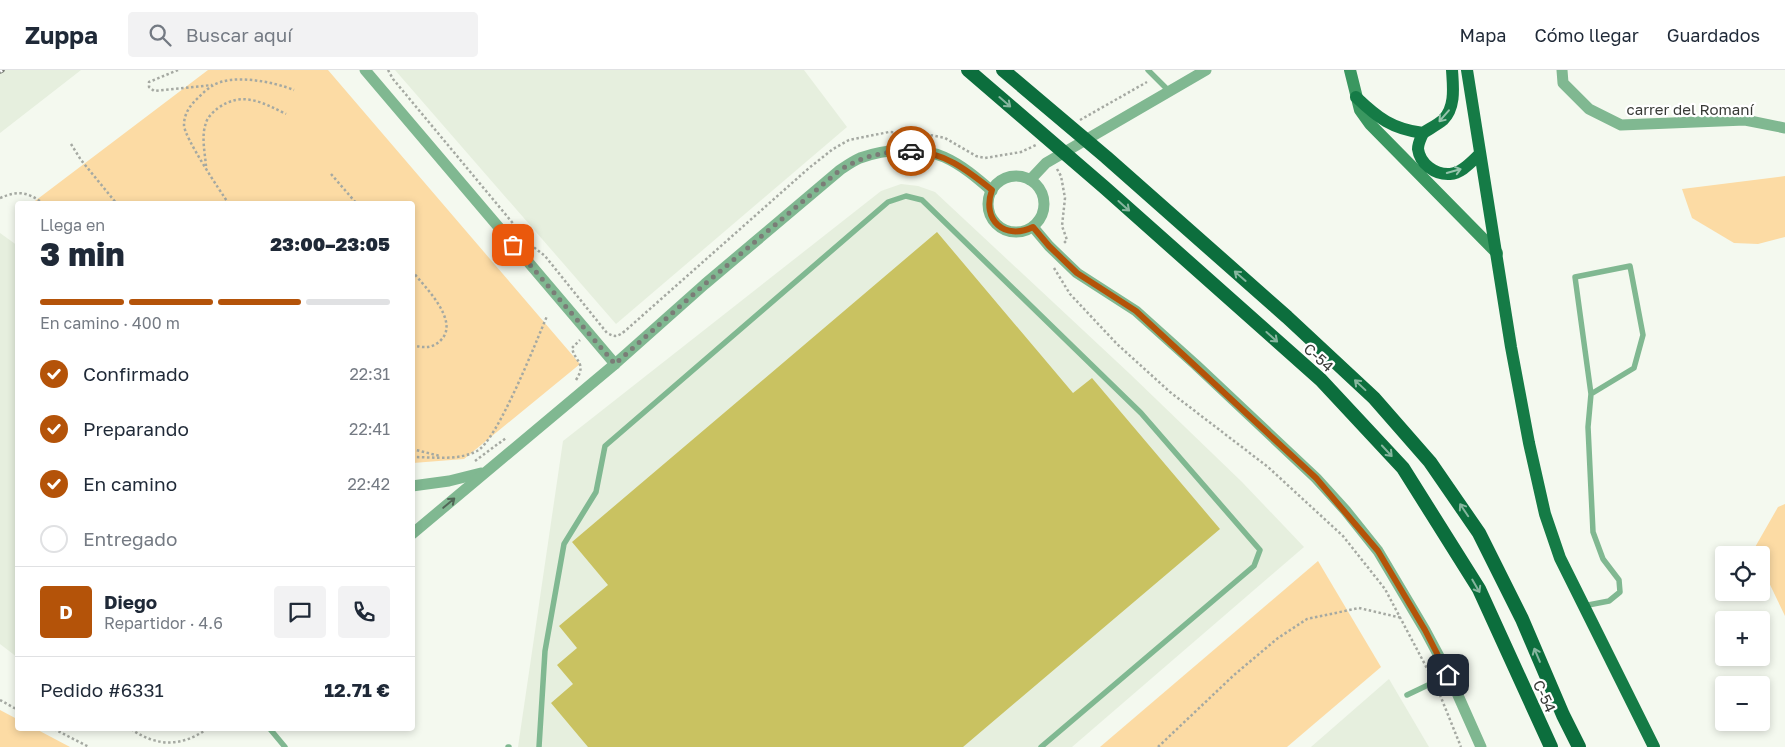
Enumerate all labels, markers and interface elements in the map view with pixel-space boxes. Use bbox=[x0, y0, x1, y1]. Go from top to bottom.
search box bbox=[128, 12, 478, 57]
text: Zuppa bbox=[25, 20, 98, 49]
icon: search bbox=[146, 21, 174, 49]
text: Buscar aquí bbox=[186, 23, 292, 46]
text: Mapa bbox=[1460, 24, 1506, 46]
text: Cómo llegar bbox=[1534, 24, 1639, 46]
text: Guardados bbox=[1667, 24, 1760, 46]
one-way arrow bbox=[998, 96, 1011, 107]
street label: carrer del Romaní bbox=[1626, 100, 1754, 118]
one-way arrow bbox=[1439, 109, 1450, 122]
courier bbox=[886, 126, 936, 176]
icon: car bbox=[897, 137, 925, 165]
one-way arrow bbox=[1446, 166, 1462, 176]
one-way arrow bbox=[1118, 200, 1131, 211]
text: Llega en bbox=[40, 215, 105, 235]
pin bbox=[492, 224, 534, 266]
icon: bag bbox=[499, 231, 527, 259]
text: 23:00–23:05 bbox=[270, 232, 390, 255]
text: 3 min bbox=[40, 235, 125, 273]
one-way arrow bbox=[1234, 270, 1247, 282]
text: En camino · 400 m bbox=[40, 313, 180, 333]
one-way arrow bbox=[1266, 331, 1279, 342]
street label: C-54 bbox=[1300, 339, 1338, 375]
icon: check bbox=[40, 360, 68, 388]
text: Confirmado bbox=[83, 362, 189, 385]
text: 22:31 bbox=[350, 364, 390, 384]
one-way arrow bbox=[1354, 379, 1367, 391]
icon: check bbox=[40, 415, 68, 443]
text: Preparando bbox=[83, 417, 189, 440]
text: 22:41 bbox=[349, 419, 390, 439]
one-way arrow bbox=[1381, 445, 1393, 457]
icon: check bbox=[40, 470, 68, 498]
text: En camino bbox=[83, 472, 177, 495]
text: 22:42 bbox=[348, 474, 390, 494]
one-way arrow bbox=[442, 498, 455, 509]
one-way arrow bbox=[1458, 503, 1469, 517]
text: Entregado bbox=[83, 527, 177, 550]
map controls bbox=[1715, 546, 1770, 731]
button: locate bbox=[1715, 546, 1770, 601]
one-way arrow bbox=[1472, 579, 1482, 593]
button: chat bbox=[274, 586, 326, 638]
button: phone bbox=[338, 586, 390, 638]
text: Diego bbox=[104, 590, 157, 613]
text: D bbox=[59, 600, 73, 623]
button: + bbox=[1715, 611, 1770, 666]
text: Repartidor · 4.6 bbox=[104, 613, 223, 633]
one-way arrow bbox=[1532, 648, 1541, 663]
pin bbox=[1427, 654, 1469, 696]
icon: home bbox=[1434, 661, 1462, 689]
button: − bbox=[1715, 676, 1770, 731]
street label: C-54 bbox=[1530, 677, 1560, 715]
text: Pedido #6331 bbox=[40, 678, 164, 701]
text: 12.71 € bbox=[324, 678, 390, 701]

